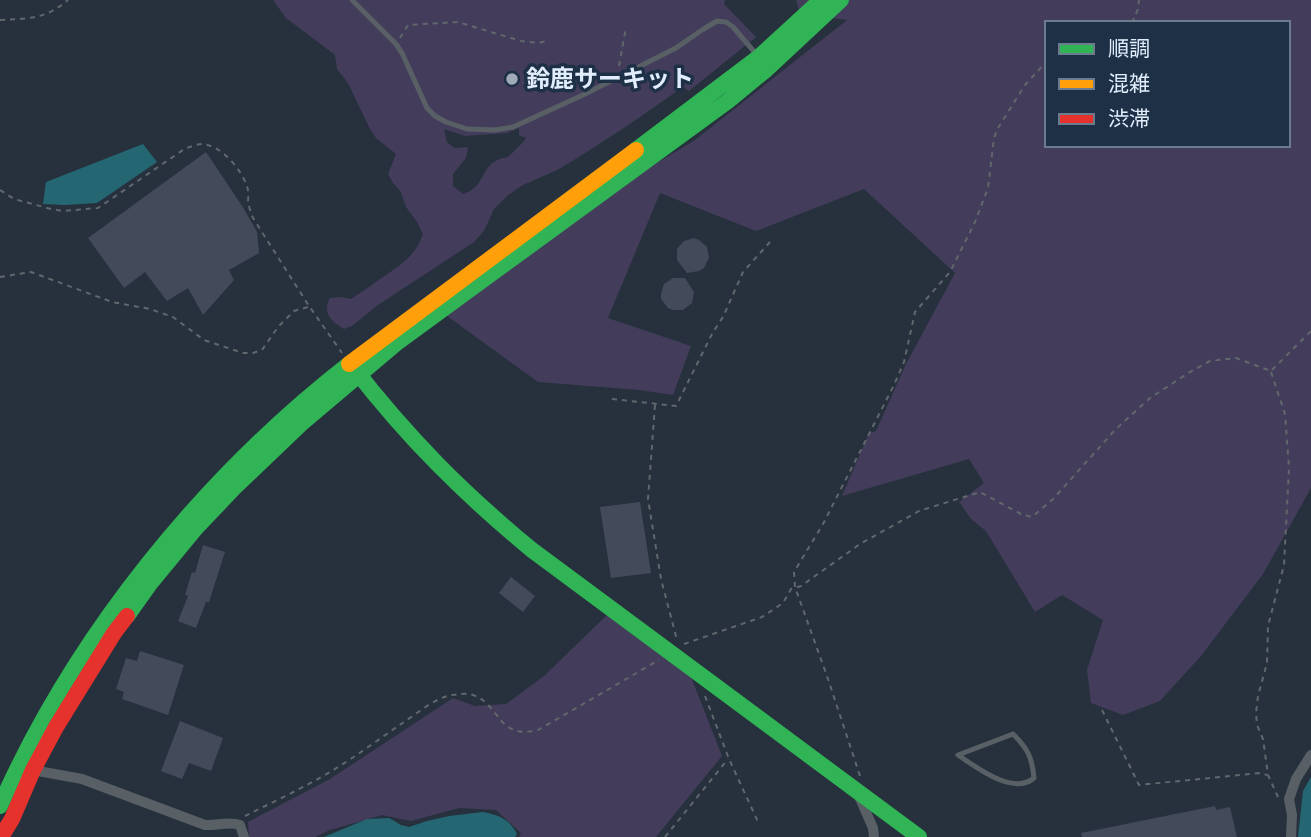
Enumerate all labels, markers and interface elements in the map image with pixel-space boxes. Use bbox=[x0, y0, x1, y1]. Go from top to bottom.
legend bbox=[1045, 21, 1290, 147]
text: 順調 bbox=[1108, 37, 1150, 61]
place label: 鈴鹿サーキット bbox=[526, 65, 694, 92]
marker: 鈴鹿サーキット bbox=[504, 71, 520, 87]
text: 混雑 bbox=[1108, 72, 1150, 96]
text: 渋滞 bbox=[1108, 107, 1150, 131]

